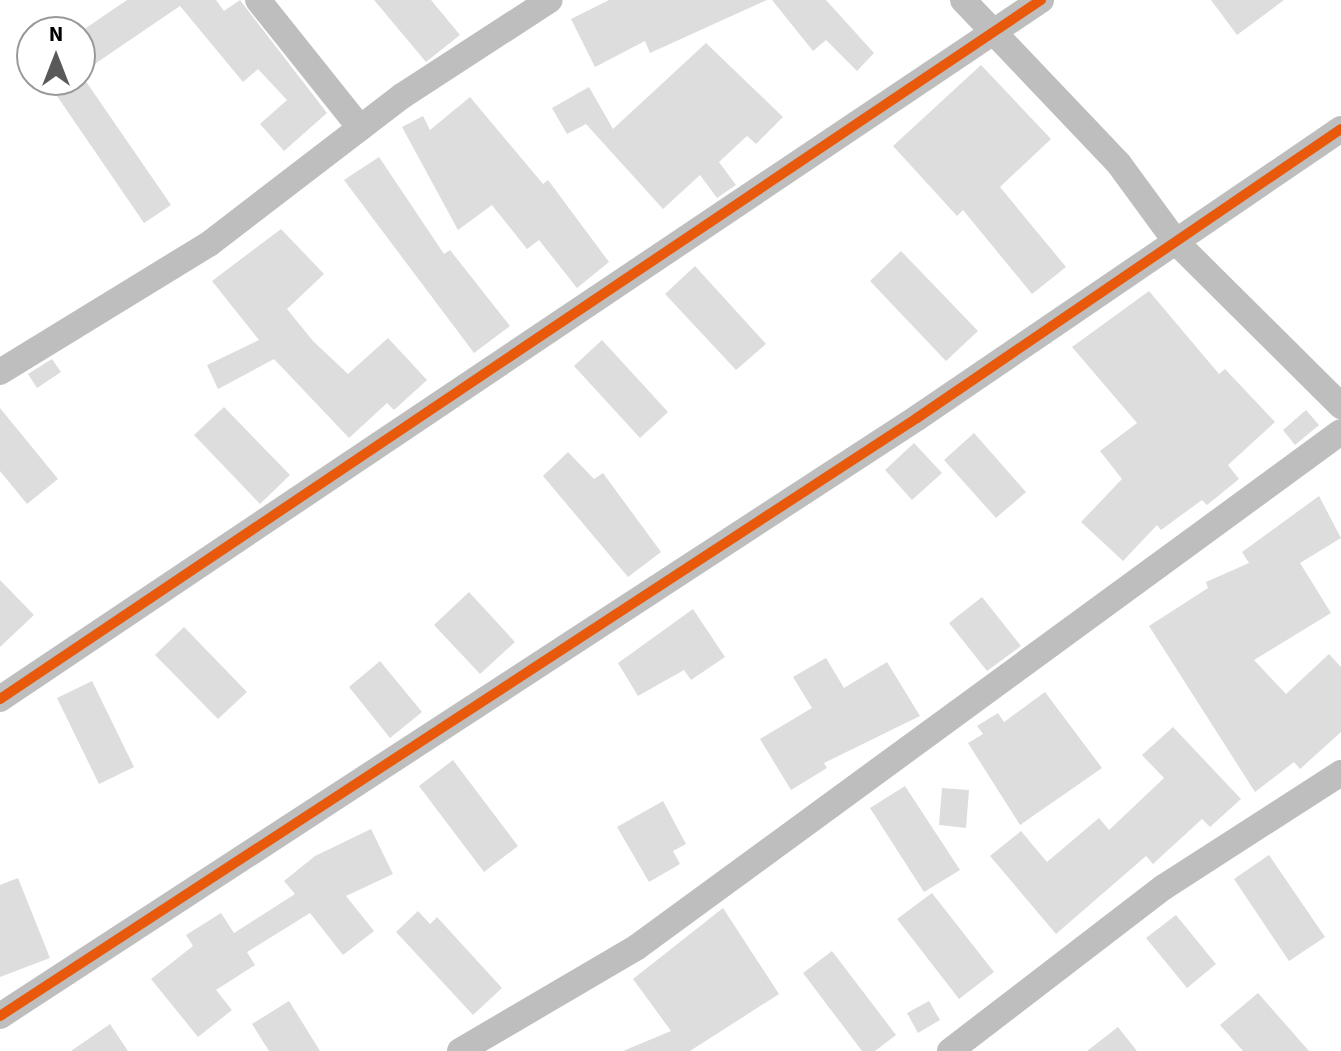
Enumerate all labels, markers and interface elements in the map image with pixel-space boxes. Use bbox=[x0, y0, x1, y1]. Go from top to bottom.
north arrow bbox=[16, 16, 96, 96]
text: N bbox=[49, 18, 63, 50]

